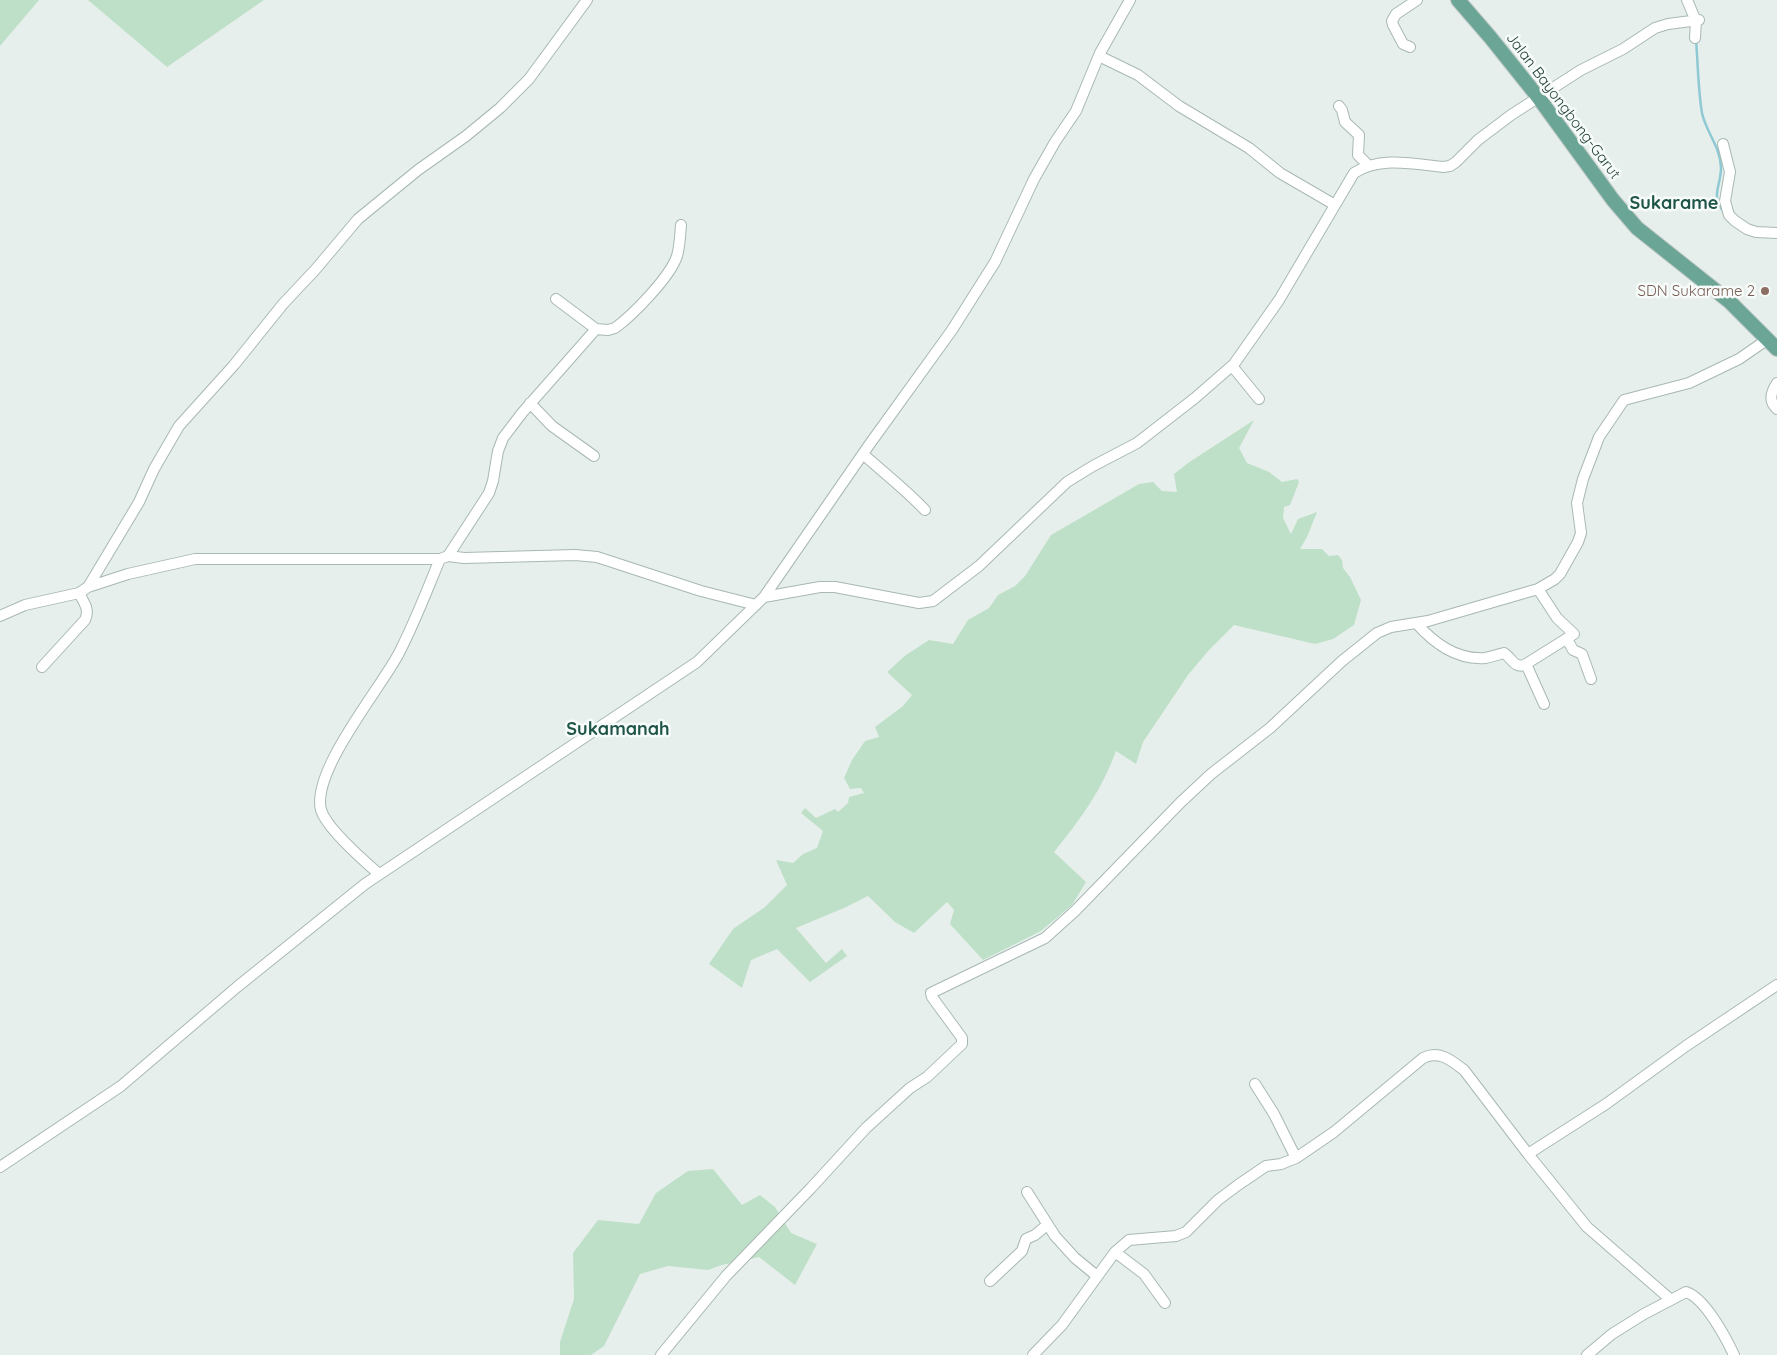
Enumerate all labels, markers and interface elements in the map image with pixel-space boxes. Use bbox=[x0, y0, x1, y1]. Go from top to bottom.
street label: Jalan Bayongbong-Garut bbox=[1502, 29, 1624, 183]
district label: Sukarame bbox=[1630, 193, 1718, 215]
place label: SDN Sukarame 2 bbox=[1638, 282, 1755, 300]
marker: SDN Sukarame 2 bbox=[1759, 285, 1771, 297]
district label: Sukamanah bbox=[566, 719, 670, 741]

